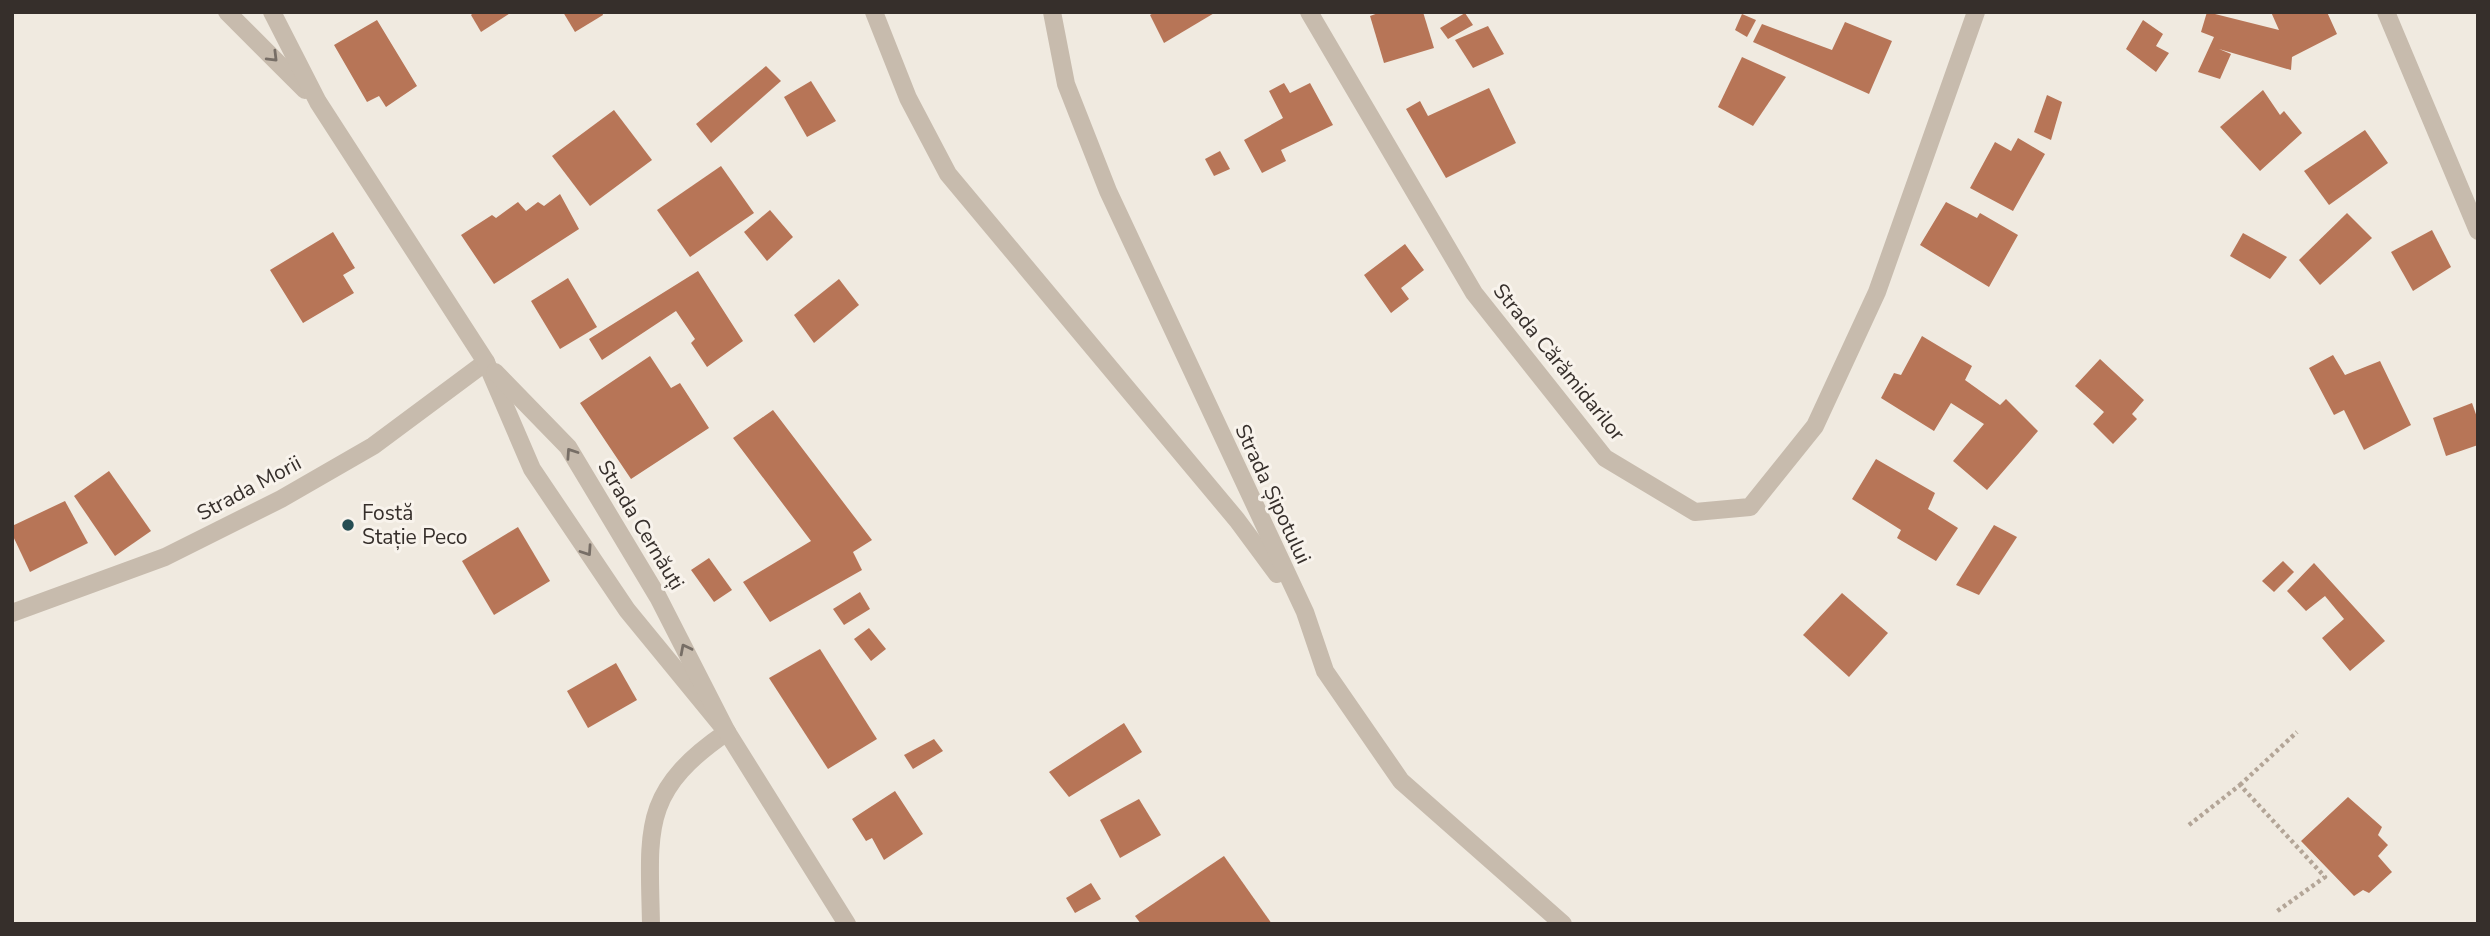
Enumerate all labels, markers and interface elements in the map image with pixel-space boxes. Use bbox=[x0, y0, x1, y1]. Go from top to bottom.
one-way arrow bbox=[264, 49, 277, 62]
street label: Strada Cărămidarilor bbox=[1487, 277, 1632, 447]
street label: Strada Șipotului bbox=[1228, 420, 1318, 568]
one-way arrow bbox=[566, 448, 579, 461]
street label: Strada Morii bbox=[192, 449, 306, 527]
street label: Strada Cernăuți bbox=[591, 455, 691, 595]
place label: Fostă Stație Peco bbox=[362, 499, 467, 551]
marker: Fostă Stație Peco bbox=[340, 517, 356, 533]
one-way arrow bbox=[579, 543, 591, 556]
one-way arrow bbox=[679, 644, 693, 656]

